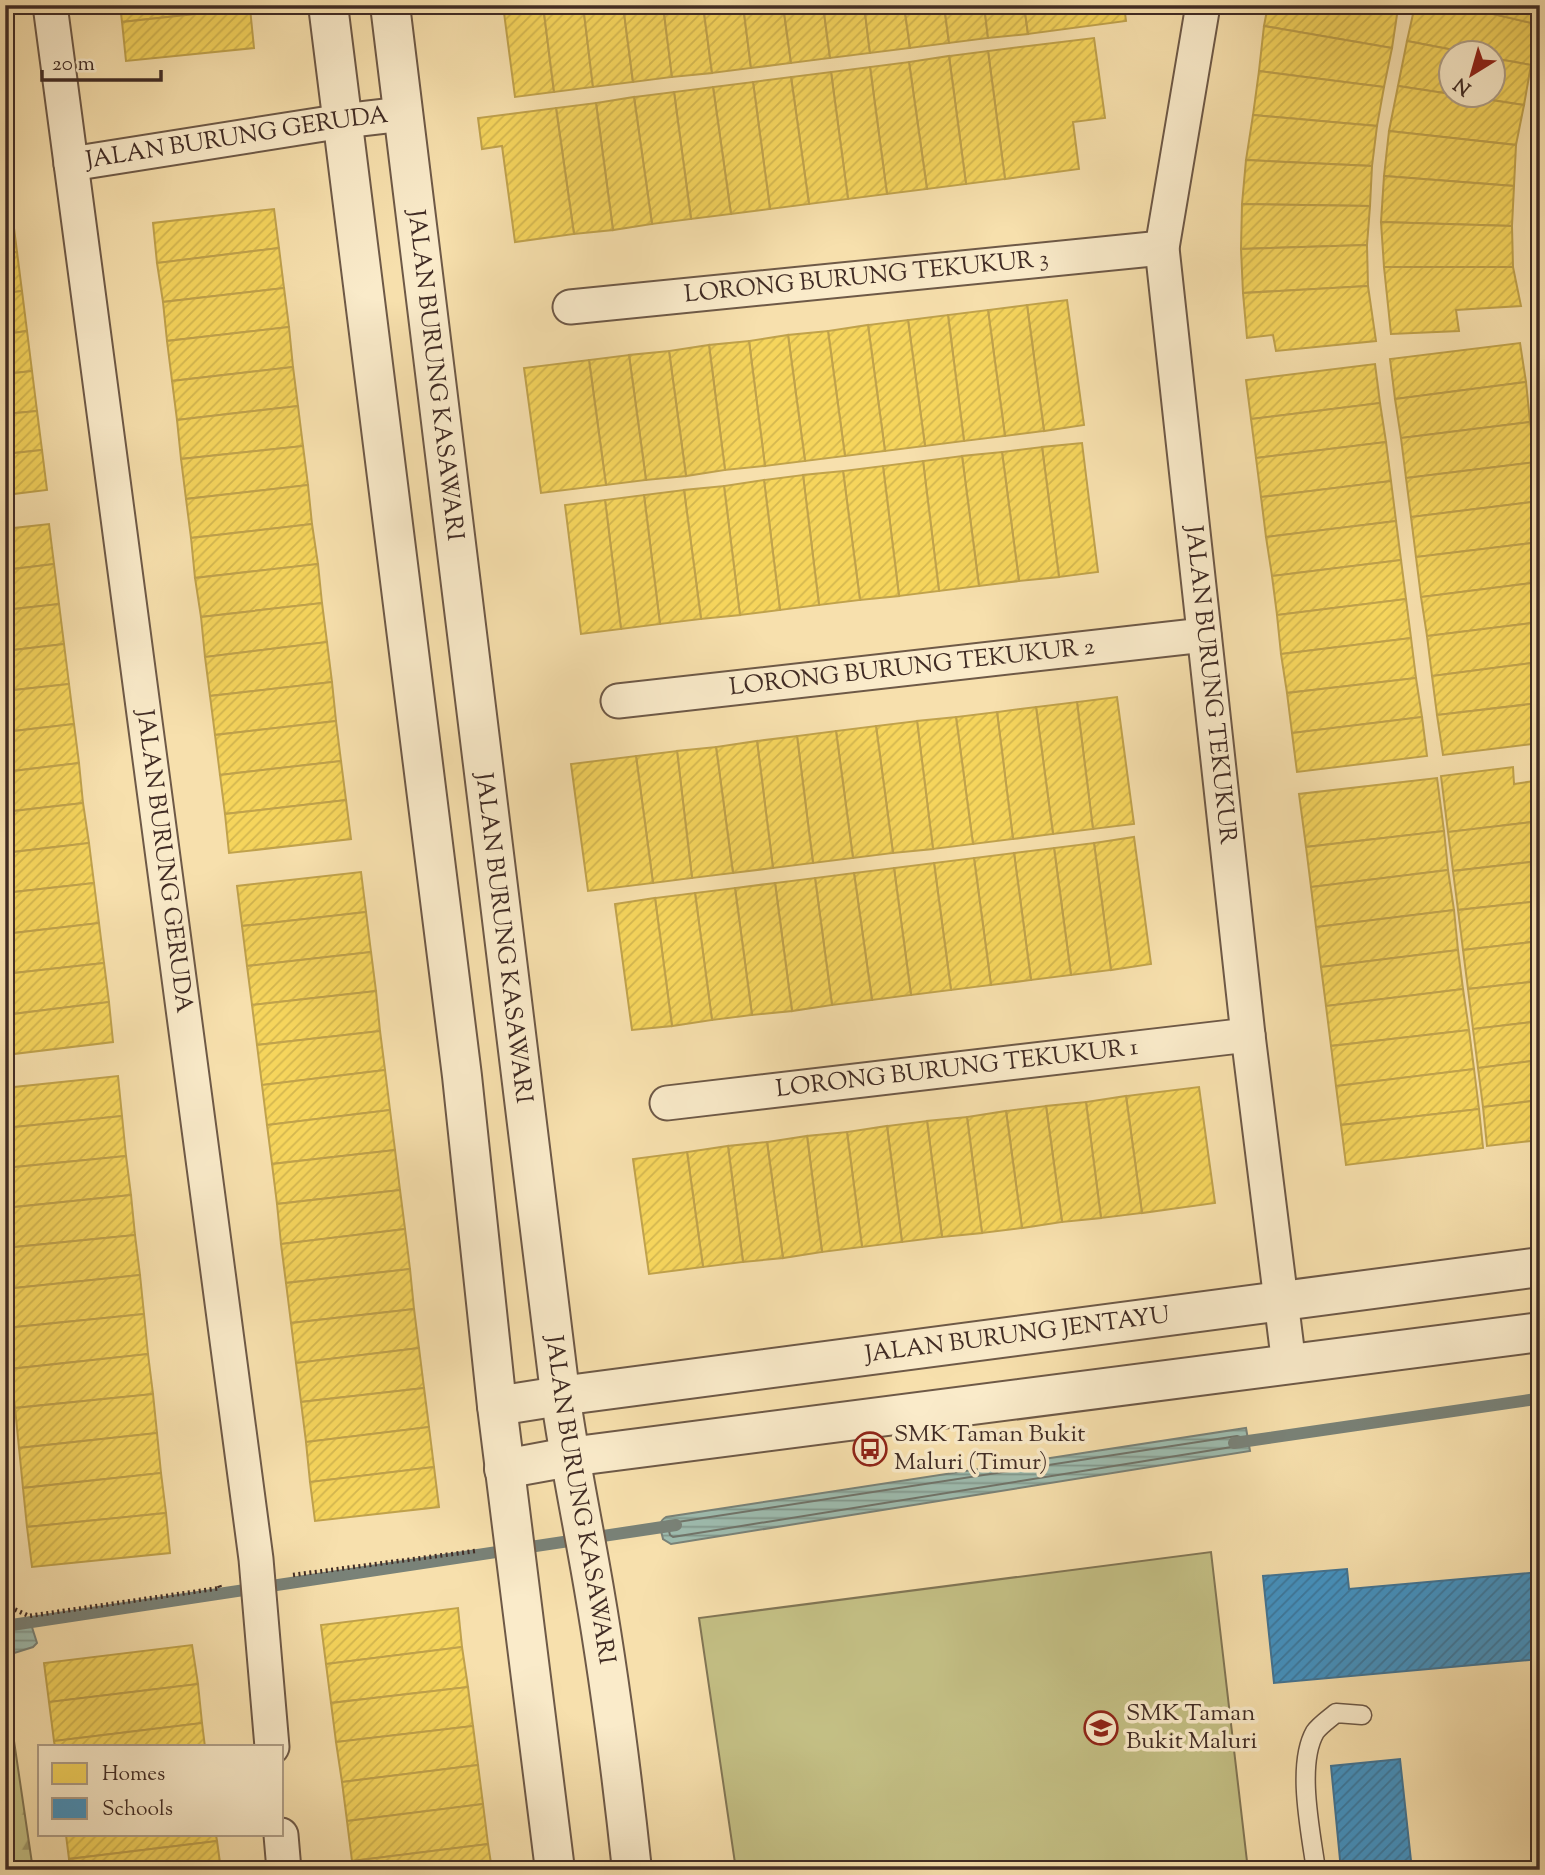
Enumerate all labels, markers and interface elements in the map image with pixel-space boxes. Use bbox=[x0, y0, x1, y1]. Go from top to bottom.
scale bar bbox=[42, 38, 161, 82]
north arrow bbox=[1436, 38, 1506, 108]
text: 20 m bbox=[52, 50, 95, 80]
text: N bbox=[1449, 70, 1477, 101]
street label: JALAN BURUNG GERUDA bbox=[81, 99, 391, 179]
street label: JALAN BURUNG KASAWARI bbox=[398, 206, 471, 543]
street label: LORONG BURUNG TEKUKUR 3 bbox=[683, 242, 1050, 313]
street label: JALAN BURUNG TEKUKUR bbox=[1175, 522, 1244, 847]
street label: LORONG BURUNG TEKUKUR 2 bbox=[728, 630, 1097, 705]
street label: JALAN BURUNG GERUDA bbox=[126, 706, 201, 1016]
street label: JALAN BURUNG KASAWARI bbox=[465, 769, 540, 1106]
street label: LORONG BURUNG TEKUKUR 1 bbox=[774, 1031, 1140, 1107]
street label: JALAN BURUNG JENTAYU bbox=[861, 1299, 1172, 1373]
street label: JALAN BURUNG KASAWARI bbox=[535, 1331, 623, 1667]
place label: SMK Taman Bukit Maluri (Timur) bbox=[894, 1418, 1085, 1480]
bus stop icon: SMK Taman Bukit Maluri (Timur) bbox=[851, 1430, 889, 1468]
place label: SMK Taman Bukit Maluri bbox=[1126, 1697, 1257, 1759]
school or university icon: SMK Taman Bukit Maluri bbox=[1082, 1709, 1120, 1747]
legend bbox=[38, 1745, 284, 1836]
text: Homes bbox=[102, 1760, 165, 1790]
text: Schools bbox=[102, 1795, 173, 1825]

